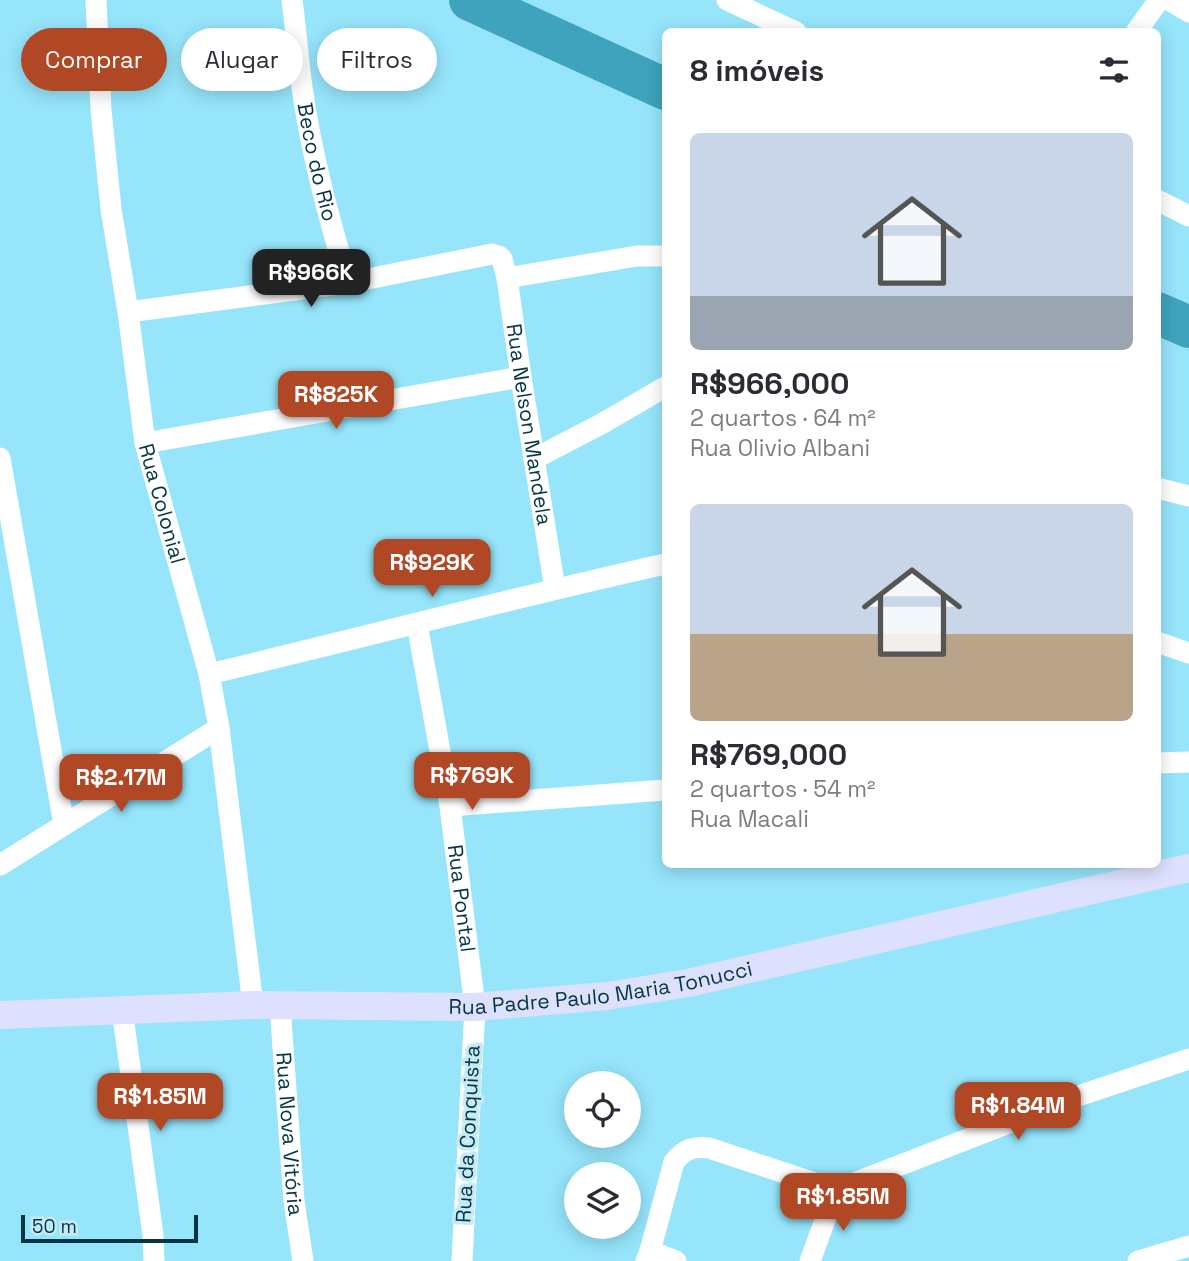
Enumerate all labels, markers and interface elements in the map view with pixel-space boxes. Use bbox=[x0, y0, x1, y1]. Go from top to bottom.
chip: Comprar bbox=[21, 28, 167, 91]
chip: Alugar bbox=[181, 28, 303, 91]
chip: Filtros bbox=[317, 28, 437, 91]
text: 8 imóveis bbox=[690, 51, 824, 90]
icon: filters bbox=[1095, 51, 1133, 89]
street label: Beco do Rio bbox=[291, 101, 344, 224]
icon: home bbox=[849, 178, 975, 304]
pin: R$966K bbox=[254, 250, 368, 309]
text: R$966K bbox=[268, 257, 354, 287]
street label: Rua Nelson Mandela bbox=[501, 322, 559, 527]
text: R$966,000 bbox=[690, 364, 849, 403]
pin: R$825K bbox=[279, 372, 393, 431]
text: R$825K bbox=[294, 379, 378, 409]
text: 2 quartos · 64 m² bbox=[690, 403, 876, 433]
text: Rua Olivio Albani bbox=[690, 433, 870, 463]
street label: Rua Colonial bbox=[133, 440, 192, 567]
pin: R$929K bbox=[375, 540, 489, 599]
text: R$929K bbox=[390, 547, 474, 577]
icon: home bbox=[849, 549, 975, 675]
text: R$769,000 bbox=[690, 735, 847, 774]
pin: R$769K bbox=[415, 752, 529, 812]
pin: R$2.17M bbox=[56, 754, 186, 814]
text: R$769K bbox=[430, 760, 514, 790]
text: R$2.17M bbox=[75, 762, 167, 792]
text: 2 quartos · 54 m² bbox=[690, 774, 875, 804]
text: Rua Macali bbox=[690, 804, 809, 834]
street label: Rua Pontal bbox=[442, 843, 482, 954]
street label: Rua Padre Paulo Maria Tonucci bbox=[448, 955, 755, 1020]
street label: Rua da Conquista bbox=[449, 1044, 486, 1224]
street label: Rua Nova Vitória bbox=[270, 1051, 310, 1217]
map controls bbox=[564, 1071, 641, 1239]
button: locate bbox=[564, 1071, 641, 1148]
pin: R$1.85M bbox=[95, 1074, 225, 1133]
text: R$1.85M bbox=[113, 1081, 207, 1111]
pin: R$1.84M bbox=[953, 1082, 1083, 1142]
text: R$1.84M bbox=[971, 1090, 1065, 1120]
button: layers bbox=[564, 1162, 641, 1239]
pin: R$1.85M bbox=[778, 1174, 908, 1233]
text: R$1.85M bbox=[796, 1181, 890, 1211]
scale bar bbox=[21, 1212, 198, 1244]
text: 50 m bbox=[32, 1214, 77, 1239]

